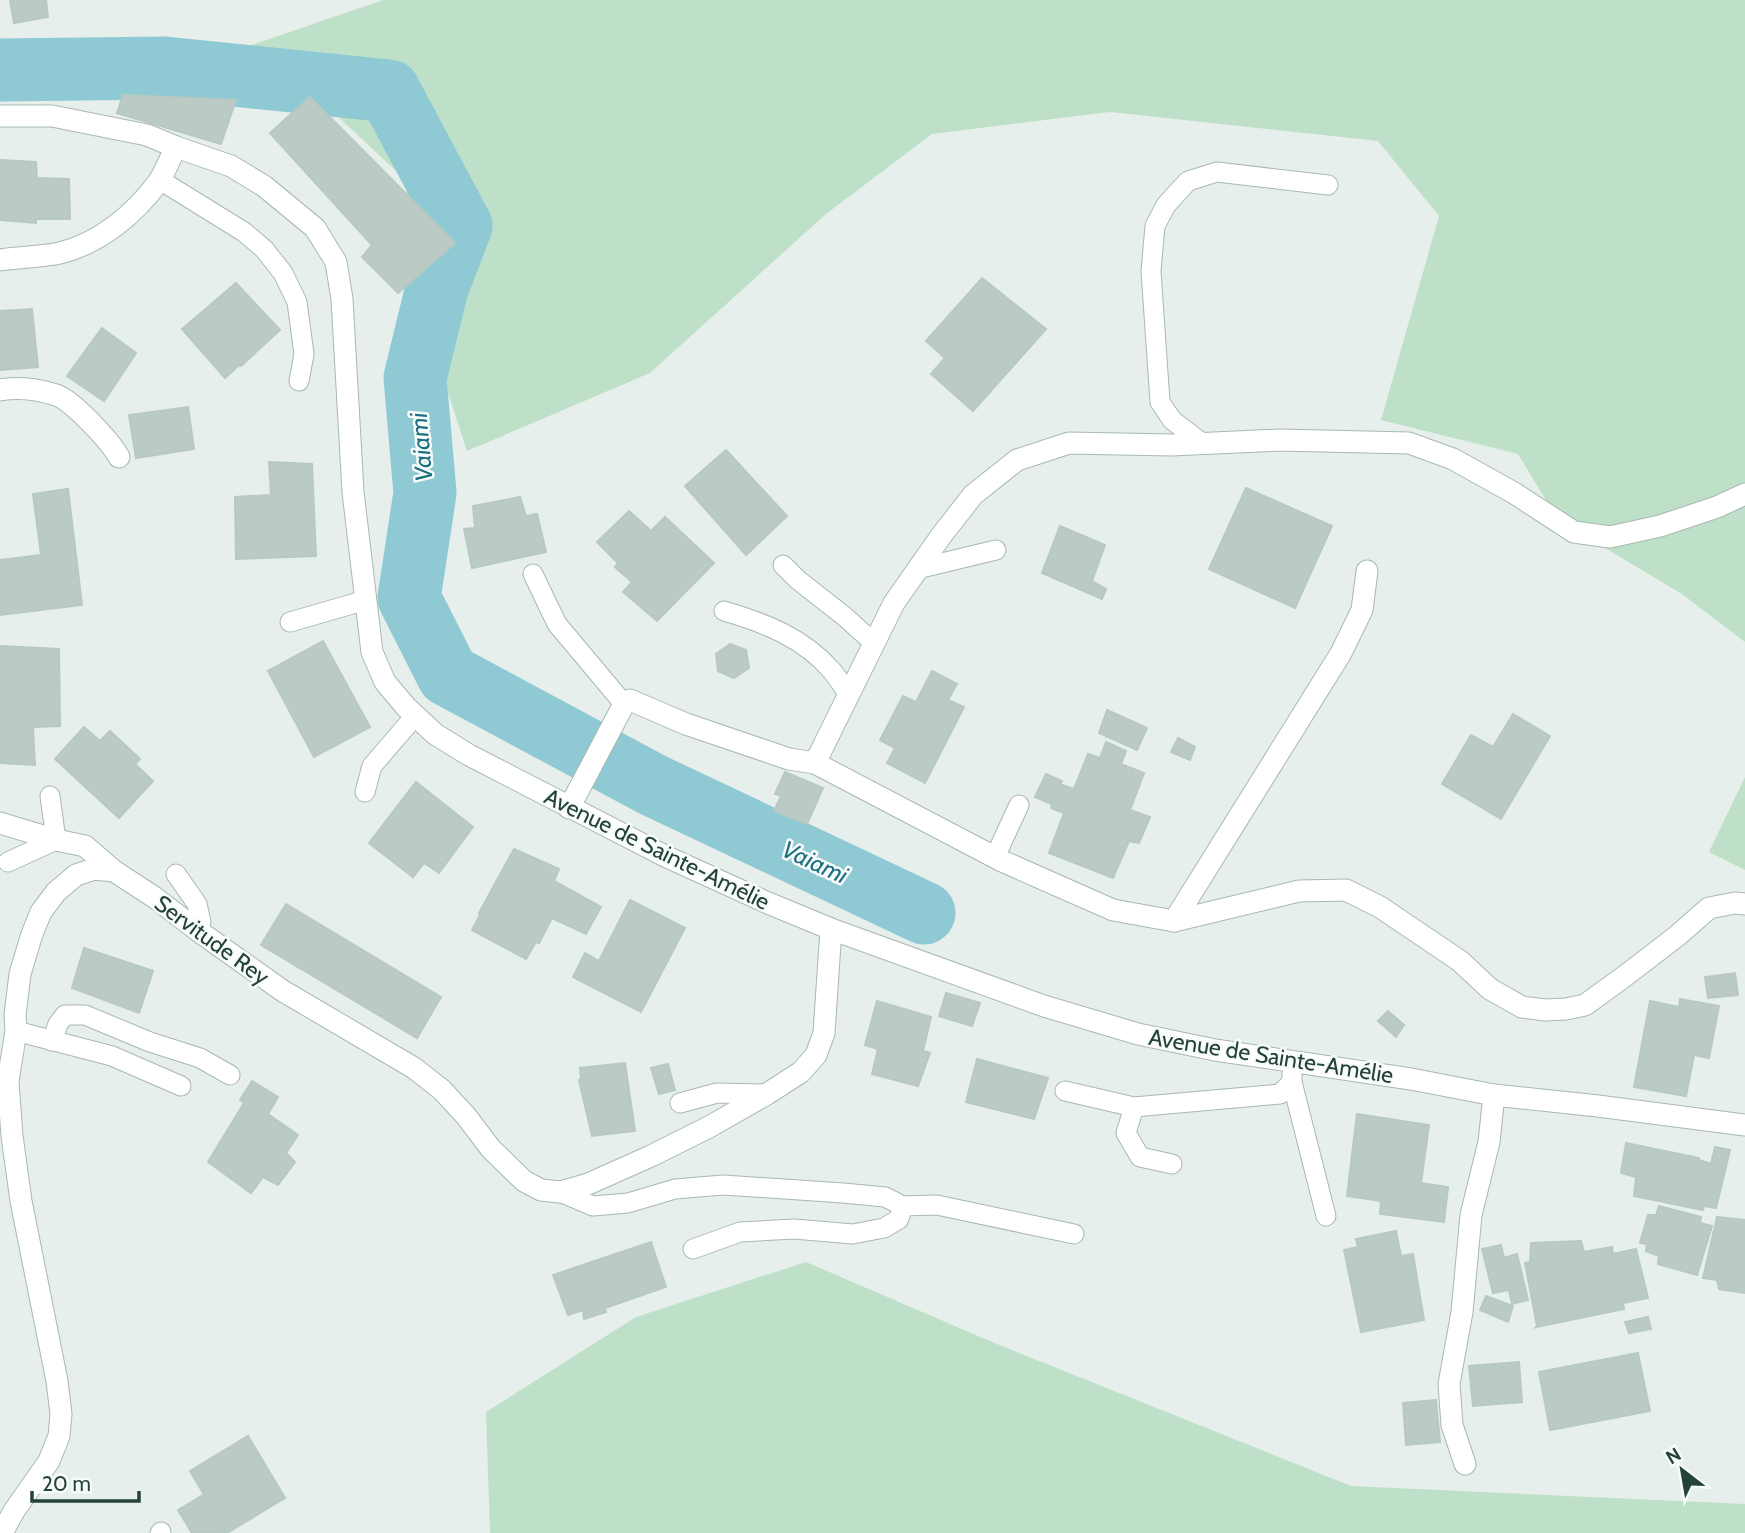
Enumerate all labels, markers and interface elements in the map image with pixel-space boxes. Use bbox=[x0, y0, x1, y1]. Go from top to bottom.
water label: Vaiami bbox=[403, 411, 438, 482]
street label: Avenue de Sainte-Amélie bbox=[540, 782, 774, 916]
water label: Vaiami bbox=[778, 834, 853, 890]
street label: Servitude Rey bbox=[149, 889, 275, 991]
street label: Avenue de Sainte-Amélie bbox=[1147, 1023, 1395, 1089]
north arrow bbox=[1647, 1435, 1717, 1505]
text: N bbox=[1662, 1443, 1685, 1469]
scale bar bbox=[32, 1460, 138, 1504]
text: 20 m bbox=[42, 1471, 91, 1496]

